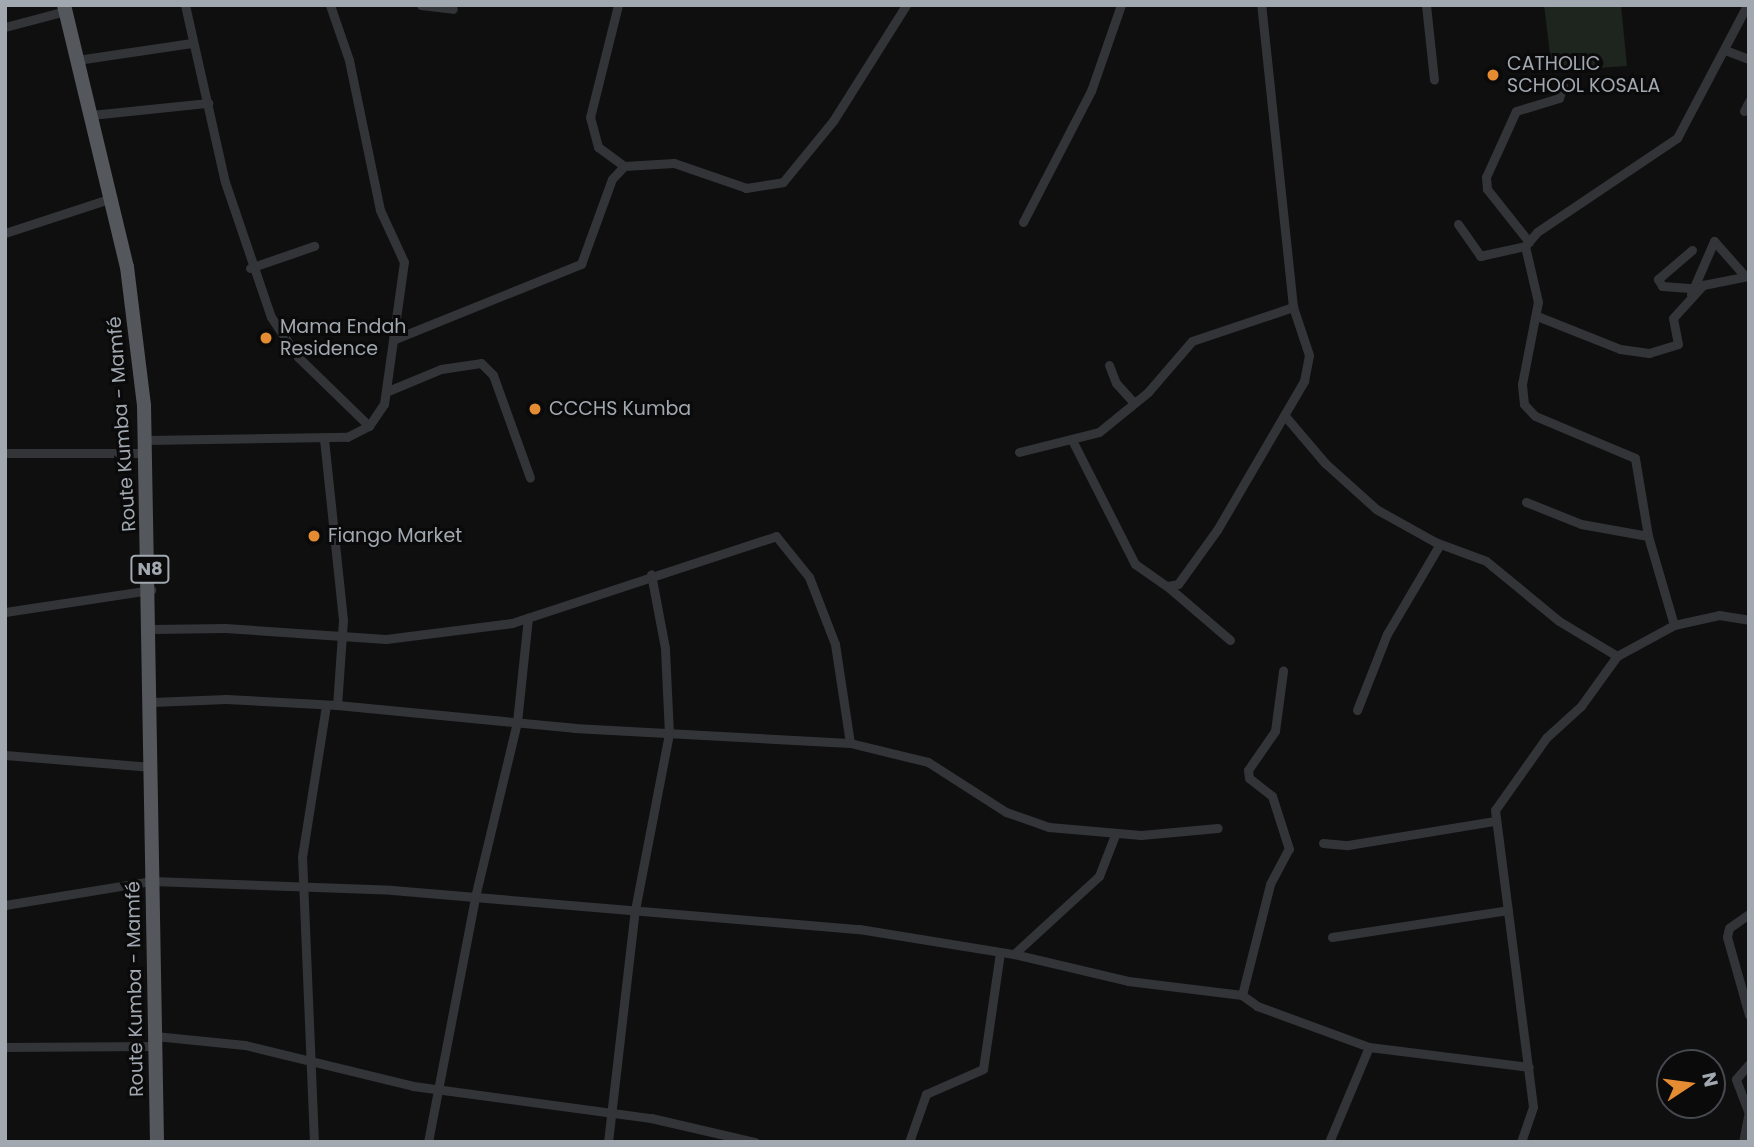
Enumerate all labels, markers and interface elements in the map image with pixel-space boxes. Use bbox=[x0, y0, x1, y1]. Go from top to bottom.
place label: CATHOLIC SCHOOL KOSALA bbox=[1507, 53, 1660, 97]
marker: CATHOLIC SCHOOL KOSALA bbox=[1485, 67, 1501, 83]
street label: Route Kumba - Mamfé bbox=[103, 316, 141, 532]
place label: Mama Endah Residence bbox=[280, 316, 406, 360]
marker: Mama Endah Residence bbox=[258, 330, 274, 346]
place label: CCCHS Kumba bbox=[549, 398, 691, 420]
marker: CCCHS Kumba bbox=[527, 401, 543, 417]
place label: Fiango Market bbox=[328, 525, 462, 547]
marker: Fiango Market bbox=[306, 528, 322, 544]
road number: N8 bbox=[129, 554, 171, 584]
street label: Route Kumba - Mamfé bbox=[122, 881, 148, 1097]
north arrow bbox=[1656, 1049, 1726, 1119]
text: N bbox=[1695, 1070, 1725, 1090]

